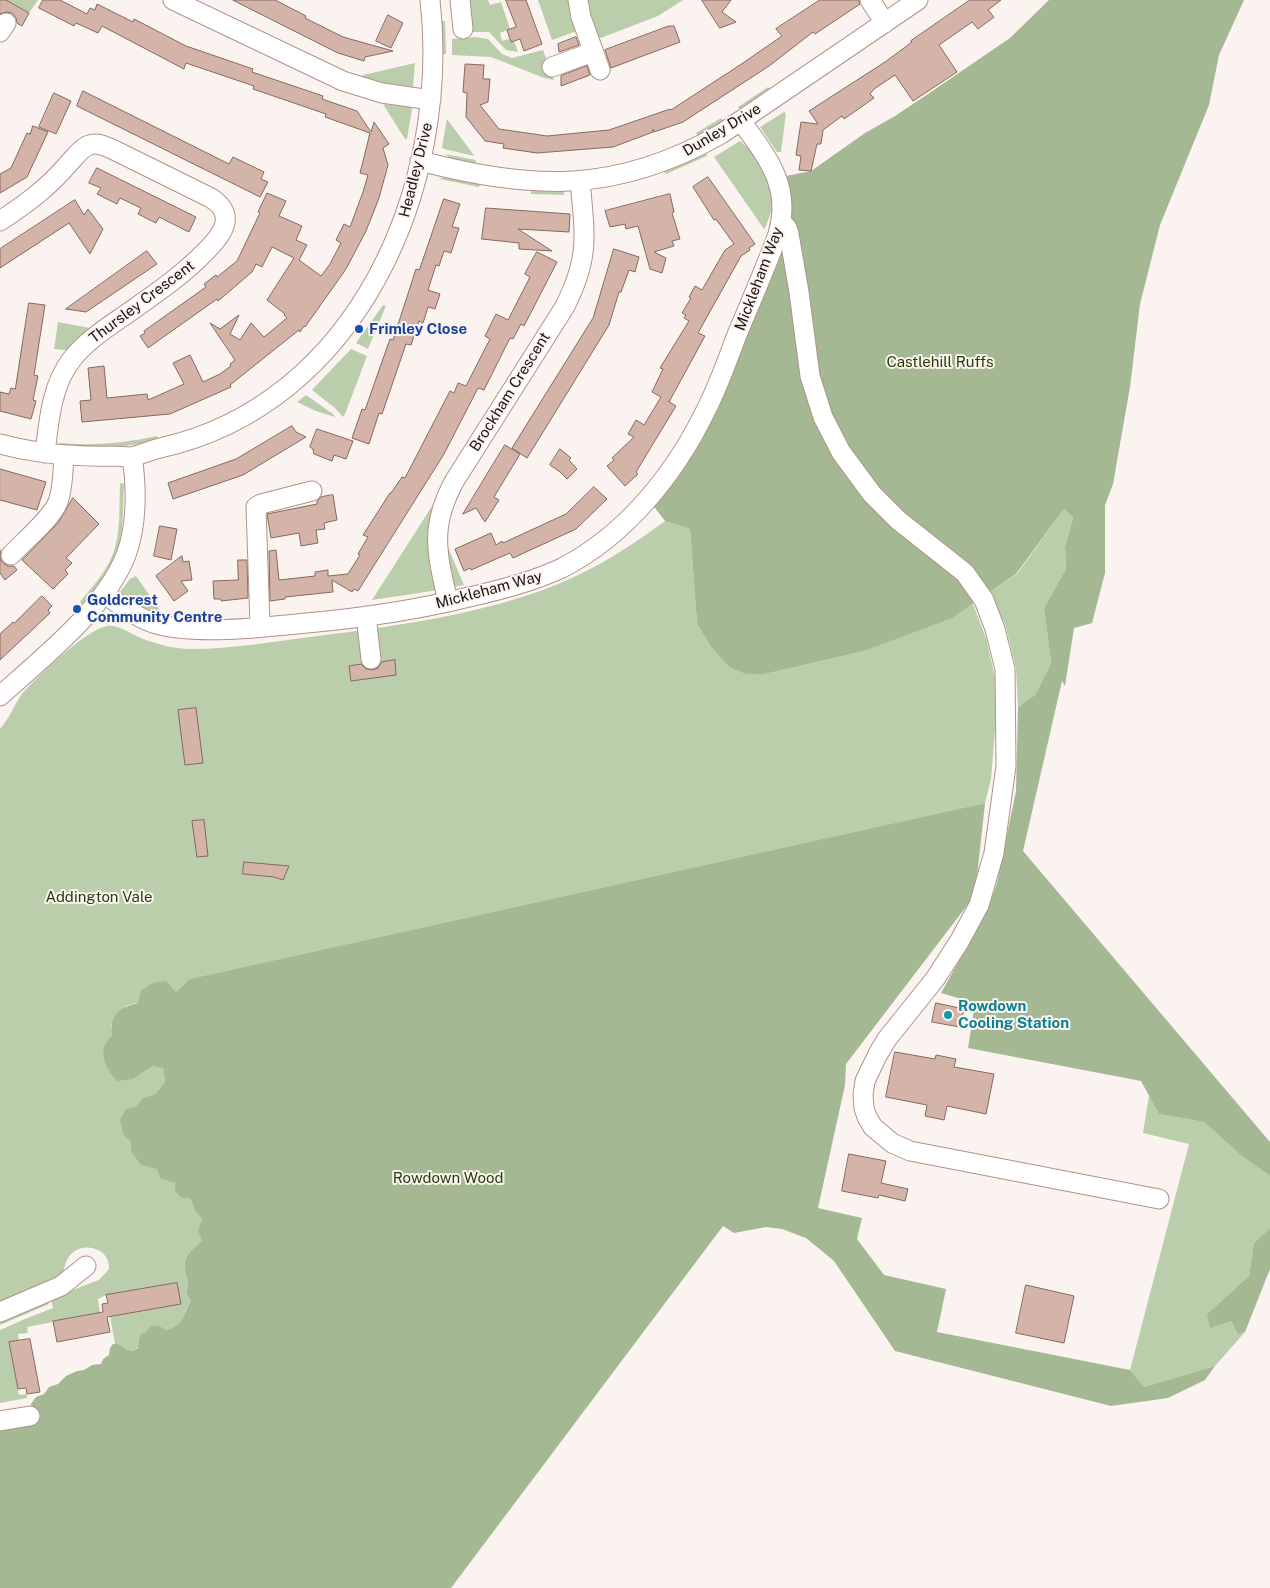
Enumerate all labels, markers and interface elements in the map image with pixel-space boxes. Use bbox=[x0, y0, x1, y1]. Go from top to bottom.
street label: Dunley Drive bbox=[680, 100, 764, 160]
street label: Headley Drive bbox=[396, 121, 436, 219]
street label: Mickleham Way bbox=[731, 225, 787, 333]
street label: Thursley Crescent bbox=[86, 257, 198, 347]
place label: Frimley Close bbox=[369, 320, 467, 338]
marker: Frimley Close bbox=[353, 323, 365, 335]
street label: Brockham Crescent bbox=[466, 329, 554, 455]
park label: Castlehill Ruffs bbox=[886, 353, 994, 371]
street label: Mickleham Way bbox=[434, 567, 544, 613]
place label: Goldcrest Community Centre bbox=[87, 591, 222, 626]
marker: Goldcrest Community Centre bbox=[71, 603, 83, 615]
park label: Addington Vale bbox=[45, 888, 153, 906]
place label: Rowdown Cooling Station bbox=[958, 997, 1069, 1032]
marker: Rowdown Cooling Station bbox=[942, 1009, 954, 1021]
park label: Rowdown Wood bbox=[393, 1169, 503, 1187]

